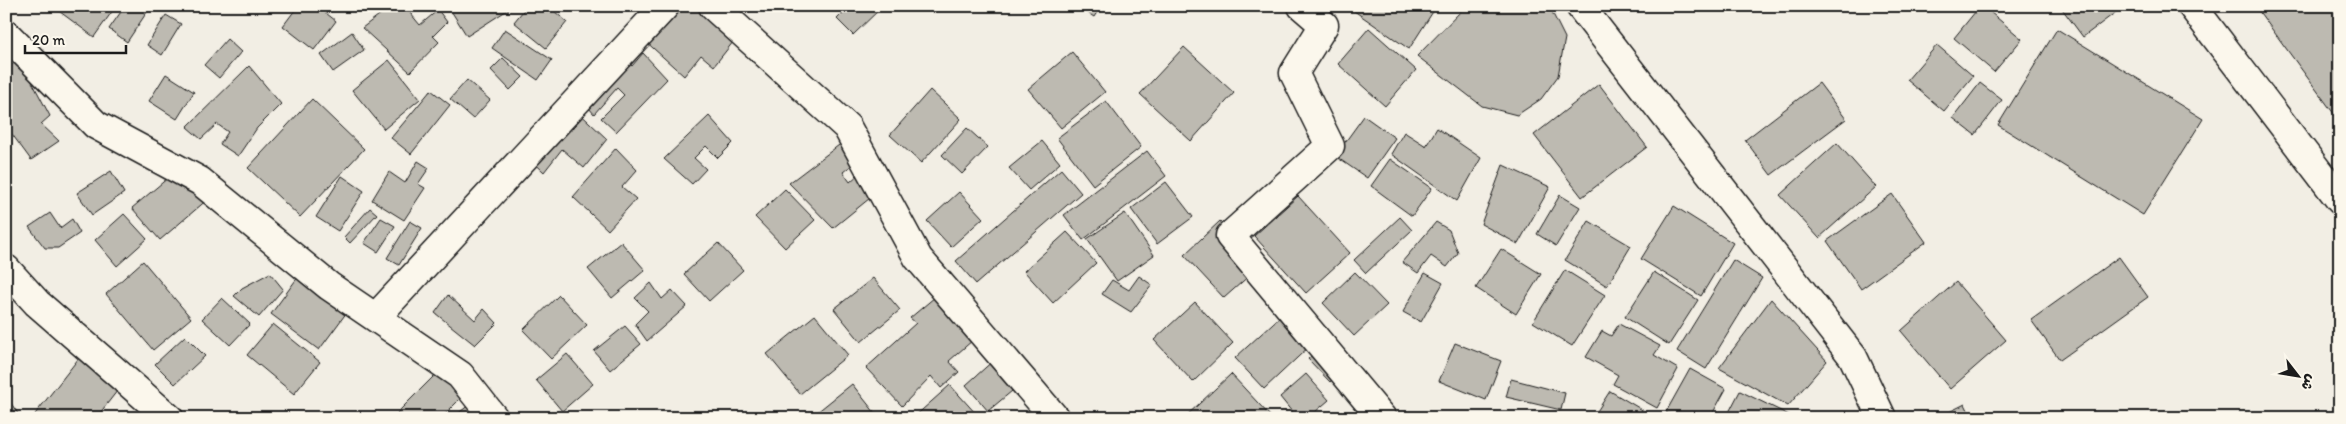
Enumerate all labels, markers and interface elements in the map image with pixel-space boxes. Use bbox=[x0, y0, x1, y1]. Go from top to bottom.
scale bar bbox=[25, 22, 126, 54]
text: 20 m bbox=[32, 31, 66, 49]
north arrow bbox=[2274, 352, 2324, 402]
text: ش bbox=[2297, 371, 2320, 393]

